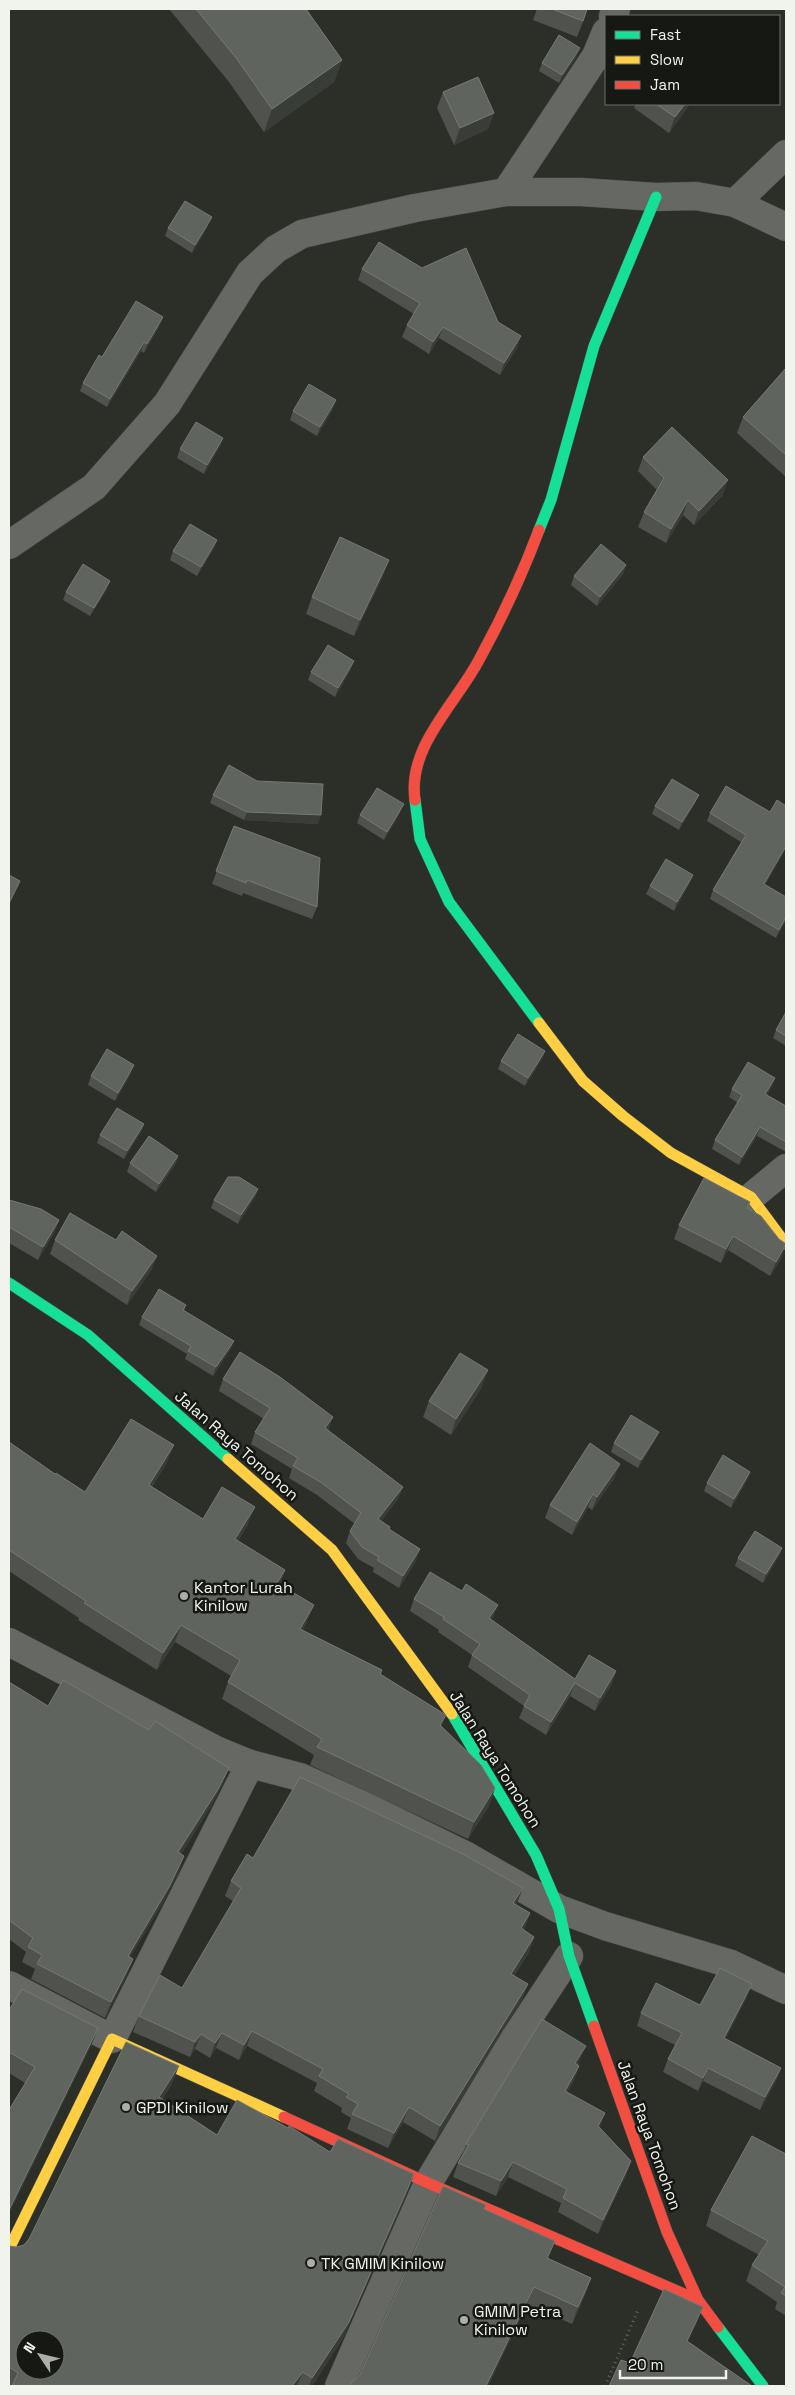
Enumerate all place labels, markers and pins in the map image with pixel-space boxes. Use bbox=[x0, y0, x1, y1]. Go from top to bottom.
place label: Kantor Lurah Kinilow bbox=[194, 1577, 293, 1616]
marker: Kantor Lurah Kinilow bbox=[178, 1590, 190, 1602]
place label: GPDI Kinilow bbox=[136, 2097, 229, 2118]
marker: GPDI Kinilow bbox=[120, 2101, 132, 2113]
place label: TK GMIM Kinilow bbox=[321, 2253, 444, 2274]
marker: TK GMIM Kinilow bbox=[305, 2257, 317, 2269]
place label: GMIM Petra Kinilow bbox=[474, 2301, 561, 2340]
marker: GMIM Petra Kinilow bbox=[458, 2314, 470, 2326]

